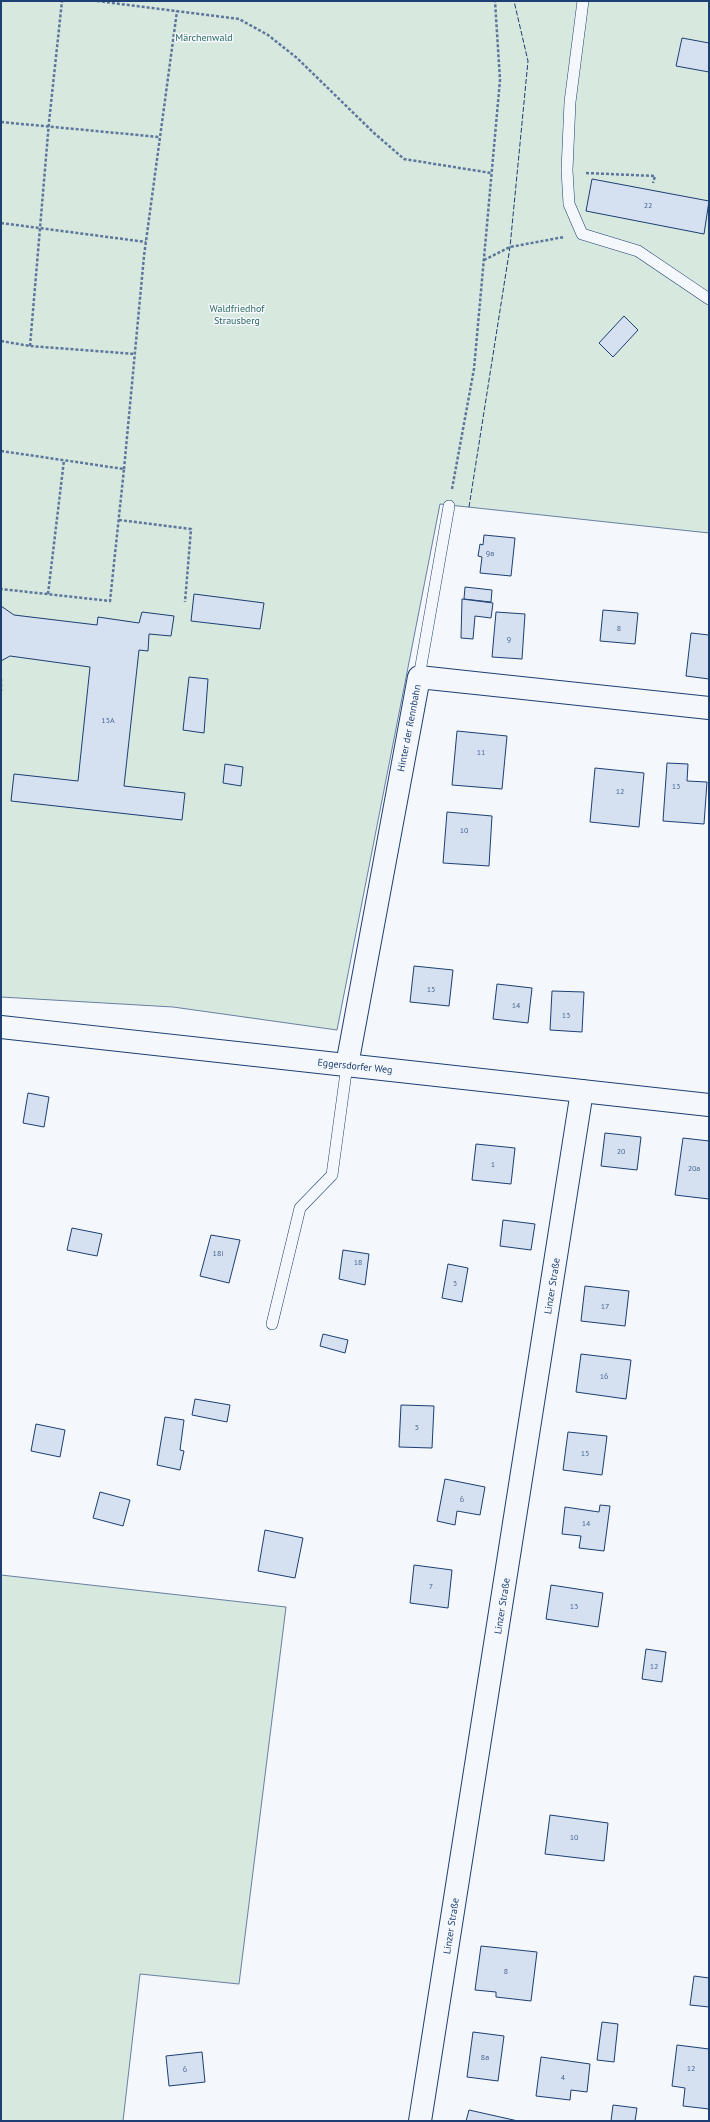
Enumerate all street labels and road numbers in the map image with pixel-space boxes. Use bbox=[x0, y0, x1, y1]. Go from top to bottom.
street label: Hinter der Rennbahn bbox=[394, 683, 424, 773]
street label: Eggersdorfer Weg bbox=[317, 1056, 393, 1076]
street label: Linzer Straße bbox=[541, 1257, 563, 1315]
street label: Linzer Straße bbox=[491, 1577, 513, 1635]
street label: Linzer Straße bbox=[440, 1897, 462, 1955]

